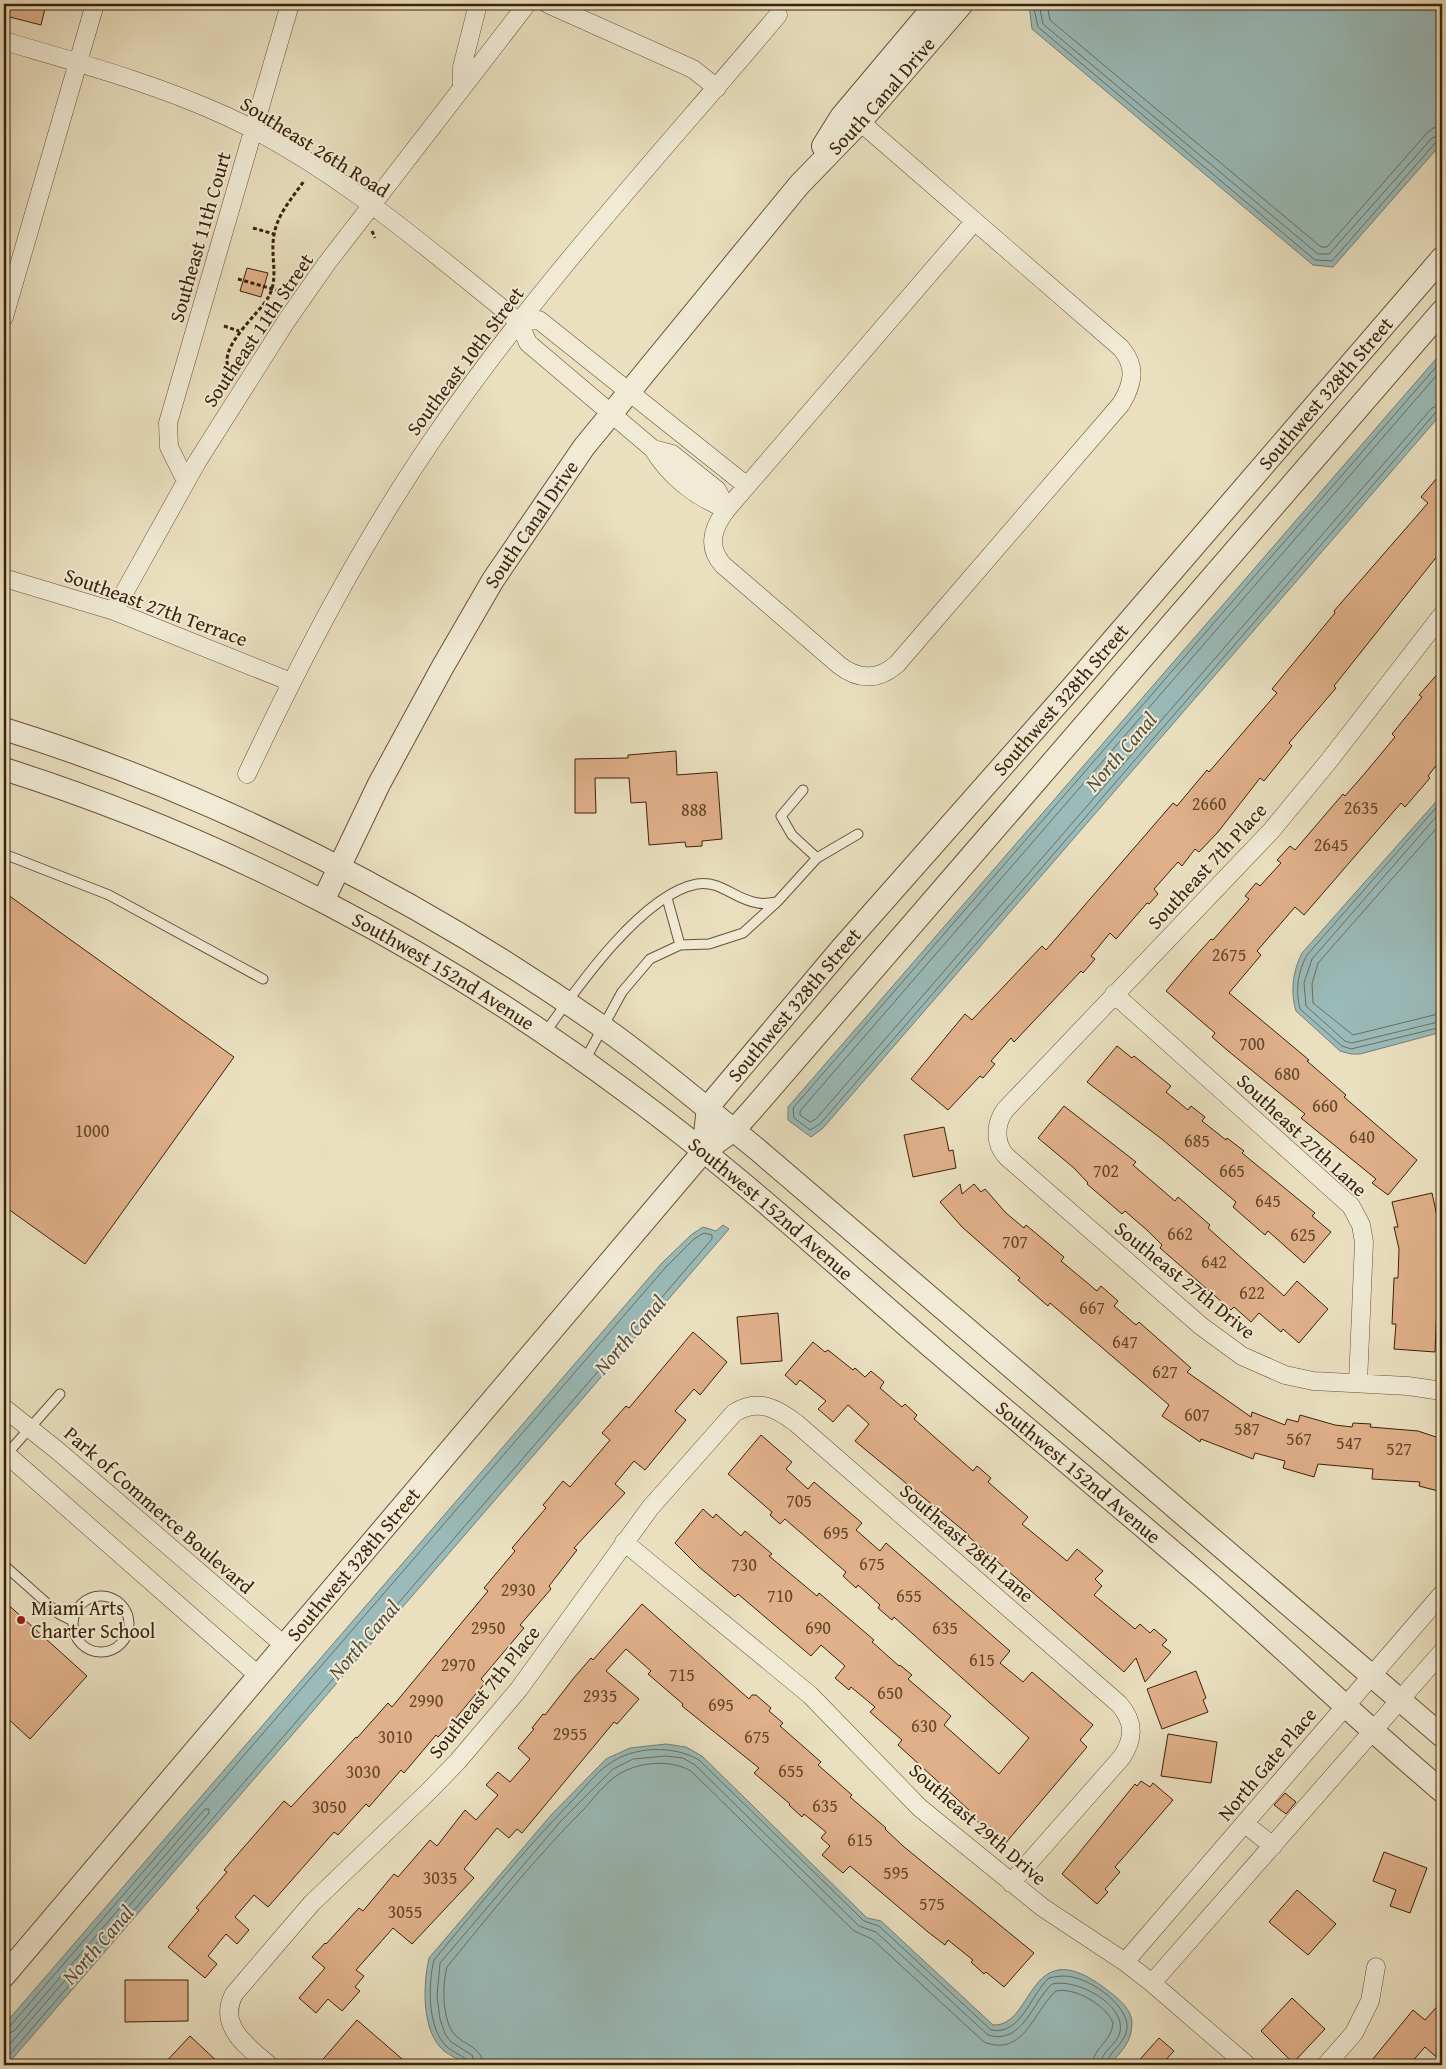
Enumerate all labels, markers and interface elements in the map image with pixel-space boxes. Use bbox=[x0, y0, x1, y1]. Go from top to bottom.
street label: South Canal Drive bbox=[821, 30, 942, 161]
street label: Southeast 26th Road bbox=[235, 89, 396, 204]
street label: Southeast 11th Court bbox=[161, 148, 238, 326]
street label: Southeast 11th Street bbox=[195, 247, 320, 412]
street label: Southeast 10th Street bbox=[399, 280, 530, 441]
street label: Southwest 328th Street bbox=[1251, 310, 1399, 476]
street label: South Canal Drive bbox=[476, 454, 585, 593]
street label: Southeast 27th Terrace bbox=[60, 560, 252, 653]
street label: Southwest 328th Street bbox=[985, 617, 1135, 782]
water label: North Canal bbox=[1077, 705, 1164, 799]
house number: 2660 bbox=[1192, 790, 1227, 817]
house number: 2635 bbox=[1344, 794, 1378, 821]
house number: 888 bbox=[681, 796, 707, 823]
street label: Southeast 7th Place bbox=[1140, 796, 1273, 935]
house number: 2645 bbox=[1314, 831, 1348, 858]
street label: Southwest 152nd Avenue bbox=[347, 905, 541, 1037]
street label: Southwest 328th Street bbox=[720, 921, 868, 1088]
house number: 2675 bbox=[1212, 941, 1246, 968]
house number: 700 bbox=[1239, 1030, 1265, 1057]
house number: 680 bbox=[1274, 1060, 1300, 1087]
street label: Southeast 27th Lane bbox=[1231, 1066, 1374, 1203]
house number: 660 bbox=[1312, 1092, 1338, 1119]
house number: 1000 bbox=[75, 1117, 110, 1144]
house number: 640 bbox=[1349, 1123, 1375, 1150]
house number: 685 bbox=[1184, 1127, 1210, 1154]
street label: Southwest 152nd Avenue bbox=[682, 1129, 860, 1287]
house number: 702 bbox=[1093, 1157, 1119, 1184]
house number: 665 bbox=[1219, 1157, 1245, 1184]
house number: 645 bbox=[1255, 1187, 1281, 1214]
street label: Southeast 27th Drive bbox=[1109, 1214, 1262, 1346]
house number: 662 bbox=[1167, 1220, 1193, 1247]
house number: 625 bbox=[1290, 1221, 1316, 1248]
house number: 707 bbox=[1002, 1228, 1028, 1255]
house number: 642 bbox=[1201, 1248, 1227, 1275]
house number: 622 bbox=[1239, 1279, 1265, 1306]
water label: North Canal bbox=[586, 1288, 673, 1382]
house number: 667 bbox=[1079, 1294, 1105, 1321]
house number: 647 bbox=[1112, 1328, 1138, 1355]
house number: 627 bbox=[1152, 1358, 1178, 1385]
street label: Southwest 152nd Avenue bbox=[990, 1393, 1168, 1550]
house number: 607 bbox=[1184, 1401, 1210, 1428]
house number: 587 bbox=[1234, 1415, 1260, 1442]
street label: Park of Commerce Boulevard bbox=[58, 1419, 261, 1600]
house number: 567 bbox=[1286, 1425, 1312, 1452]
house number: 547 bbox=[1336, 1429, 1362, 1456]
house number: 527 bbox=[1386, 1435, 1412, 1462]
street label: Southeast 28th Lane bbox=[894, 1476, 1041, 1609]
street label: Southwest 328th Street bbox=[279, 1481, 427, 1647]
house number: 705 bbox=[786, 1487, 812, 1514]
house number: 695 bbox=[823, 1519, 849, 1546]
house number: 675 bbox=[859, 1550, 885, 1577]
house number: 730 bbox=[731, 1551, 757, 1578]
house number: 2930 bbox=[501, 1576, 536, 1603]
house number: 710 bbox=[767, 1582, 793, 1609]
house number: 655 bbox=[896, 1582, 922, 1609]
place label: Miami Arts Charter School bbox=[31, 1593, 156, 1645]
water label: North Canal bbox=[320, 1593, 407, 1687]
marker: Miami Arts Charter School bbox=[15, 1614, 27, 1626]
house number: 2950 bbox=[471, 1614, 506, 1641]
house number: 690 bbox=[805, 1614, 831, 1641]
house number: 635 bbox=[932, 1614, 958, 1641]
street label: Southeast 7th Place bbox=[421, 1619, 546, 1764]
house number: 615 bbox=[969, 1646, 995, 1673]
house number: 2970 bbox=[441, 1651, 476, 1678]
house number: 715 bbox=[669, 1661, 695, 1688]
house number: 650 bbox=[877, 1679, 903, 1706]
house number: 2935 bbox=[583, 1682, 617, 1709]
house number: 2990 bbox=[409, 1687, 444, 1714]
house number: 695 bbox=[708, 1691, 734, 1718]
street label: North Gate Place bbox=[1210, 1701, 1323, 1827]
house number: 630 bbox=[911, 1712, 937, 1739]
house number: 2955 bbox=[553, 1720, 587, 1747]
house number: 3010 bbox=[378, 1723, 413, 1750]
house number: 675 bbox=[744, 1723, 770, 1750]
street label: Southeast 29th Drive bbox=[903, 1756, 1054, 1892]
house number: 655 bbox=[778, 1757, 804, 1784]
house number: 3030 bbox=[346, 1758, 381, 1785]
house number: 635 bbox=[812, 1792, 838, 1819]
house number: 3050 bbox=[312, 1793, 347, 1820]
house number: 615 bbox=[847, 1826, 873, 1853]
house number: 595 bbox=[883, 1859, 909, 1886]
house number: 3035 bbox=[423, 1864, 457, 1891]
house number: 575 bbox=[919, 1890, 945, 1917]
water label: North Canal bbox=[54, 1898, 141, 1992]
house number: 3055 bbox=[388, 1898, 422, 1925]

